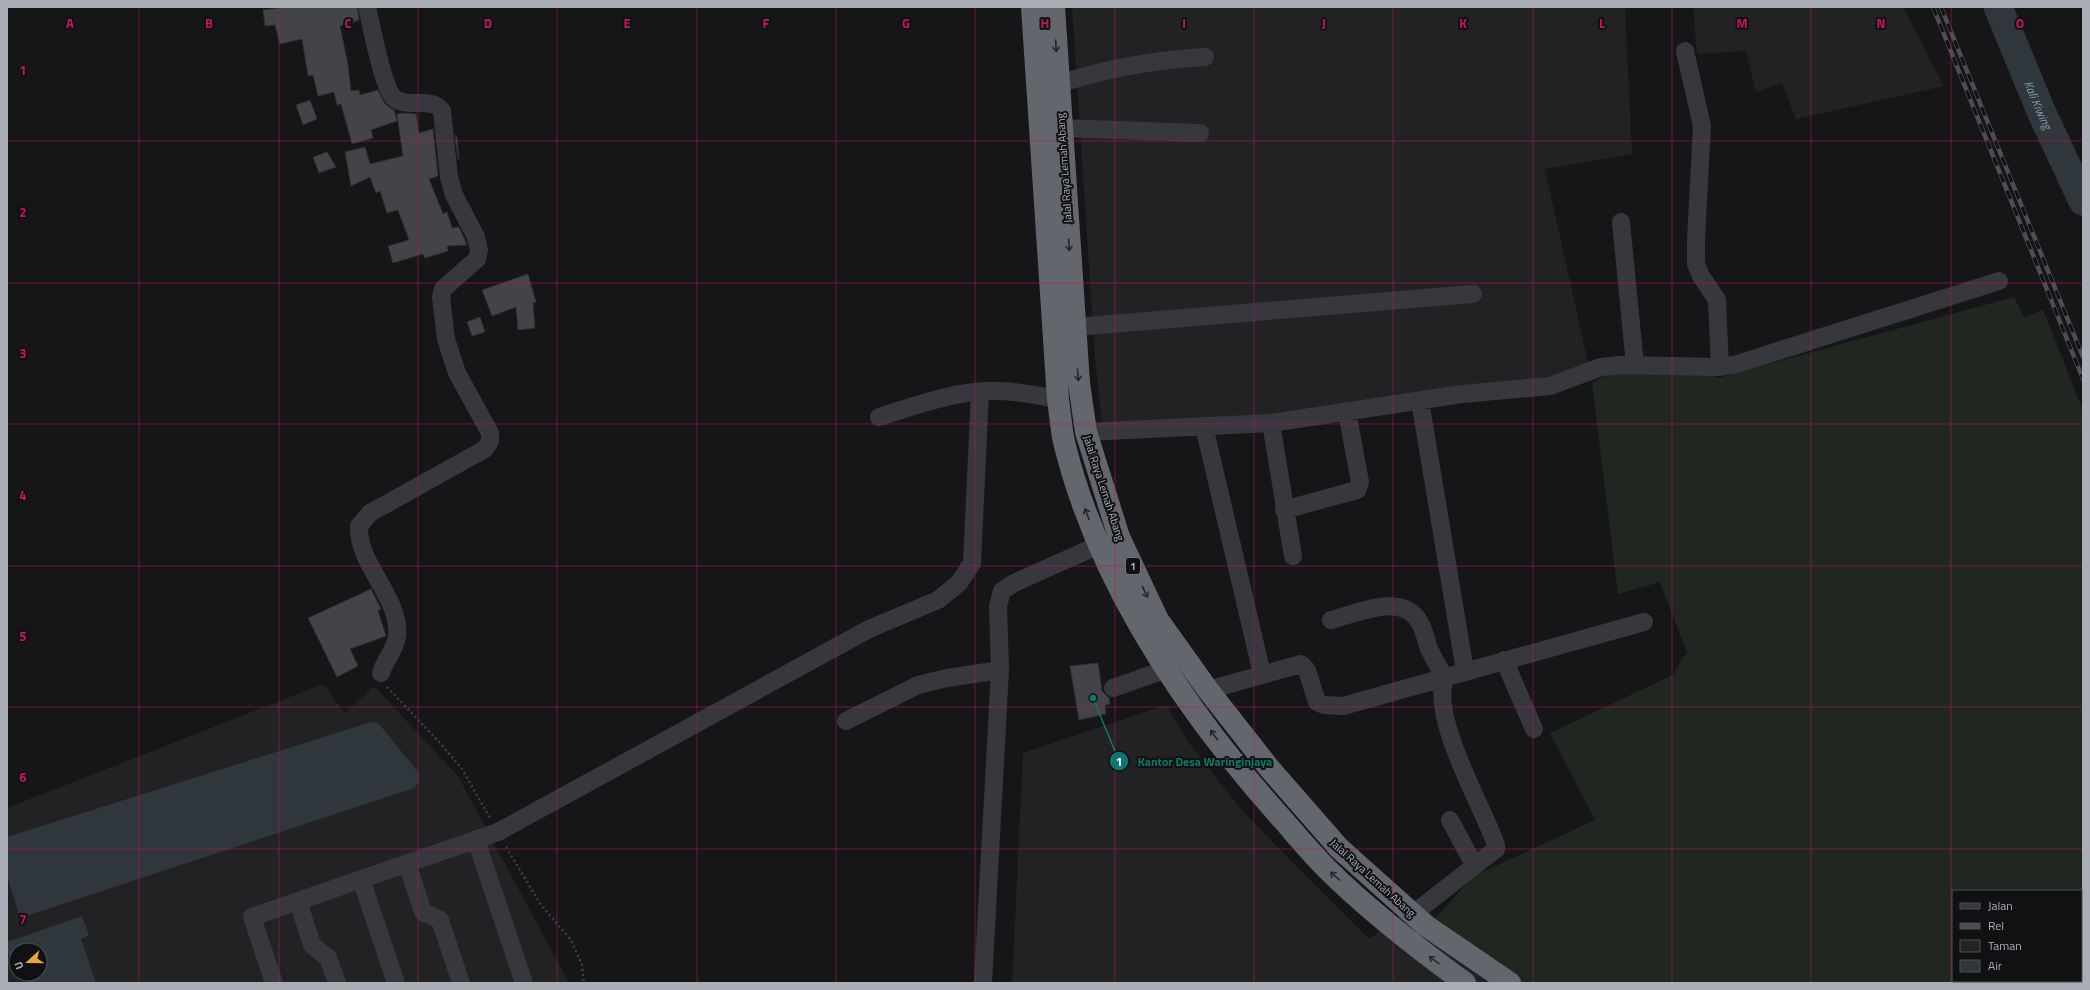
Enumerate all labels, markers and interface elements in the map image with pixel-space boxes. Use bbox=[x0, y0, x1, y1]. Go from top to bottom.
text: A bbox=[66, 13, 74, 33]
text: B bbox=[205, 13, 213, 33]
text: C bbox=[344, 13, 352, 33]
text: D bbox=[484, 13, 492, 33]
text: E bbox=[623, 13, 631, 33]
text: F bbox=[763, 13, 770, 33]
text: G bbox=[902, 13, 910, 33]
text: H bbox=[1041, 13, 1049, 33]
text: I bbox=[1182, 13, 1186, 33]
text: J bbox=[1322, 13, 1326, 33]
text: K bbox=[1459, 13, 1467, 33]
text: L bbox=[1599, 13, 1605, 33]
text: M bbox=[1736, 13, 1748, 33]
text: N bbox=[1876, 13, 1886, 33]
text: O bbox=[2016, 13, 2024, 33]
one-way arrow bbox=[1053, 39, 1060, 52]
text: 1 bbox=[19, 60, 27, 80]
water label: Kali Kiwing bbox=[2020, 78, 2058, 134]
street label: Jalal Raya Lemah Abang bbox=[1052, 112, 1076, 224]
text: 2 bbox=[19, 202, 27, 222]
one-way arrow bbox=[1066, 239, 1073, 252]
text: 3 bbox=[19, 343, 27, 363]
one-way arrow bbox=[1075, 368, 1082, 381]
street label: Jalal Raya Lemah Abang bbox=[1079, 433, 1129, 543]
text: 4 bbox=[19, 485, 27, 505]
one-way arrow bbox=[1083, 508, 1091, 520]
road number: 1 bbox=[1126, 558, 1140, 574]
one-way arrow bbox=[1142, 585, 1149, 597]
text: 5 bbox=[19, 626, 27, 646]
one-way arrow bbox=[1209, 730, 1218, 741]
callout: Kantor Desa Waringinjaya bbox=[1109, 749, 1280, 773]
text: 1 bbox=[1116, 752, 1122, 771]
text: Kantor Desa Waringinjaya bbox=[1138, 752, 1272, 771]
text: 6 bbox=[19, 767, 27, 787]
street label: Jalal Raya Lemah Abang bbox=[1327, 835, 1420, 921]
one-way arrow bbox=[1330, 871, 1340, 881]
legend bbox=[1952, 890, 2082, 982]
text: Jalan bbox=[1988, 896, 2013, 915]
text: 7 bbox=[19, 909, 27, 929]
text: Rel bbox=[1988, 916, 2004, 935]
text: Taman bbox=[1988, 936, 2022, 955]
north arrow bbox=[8, 942, 48, 982]
one-way arrow bbox=[1429, 956, 1440, 964]
text: Air bbox=[1988, 956, 2002, 975]
text: U bbox=[10, 959, 27, 972]

